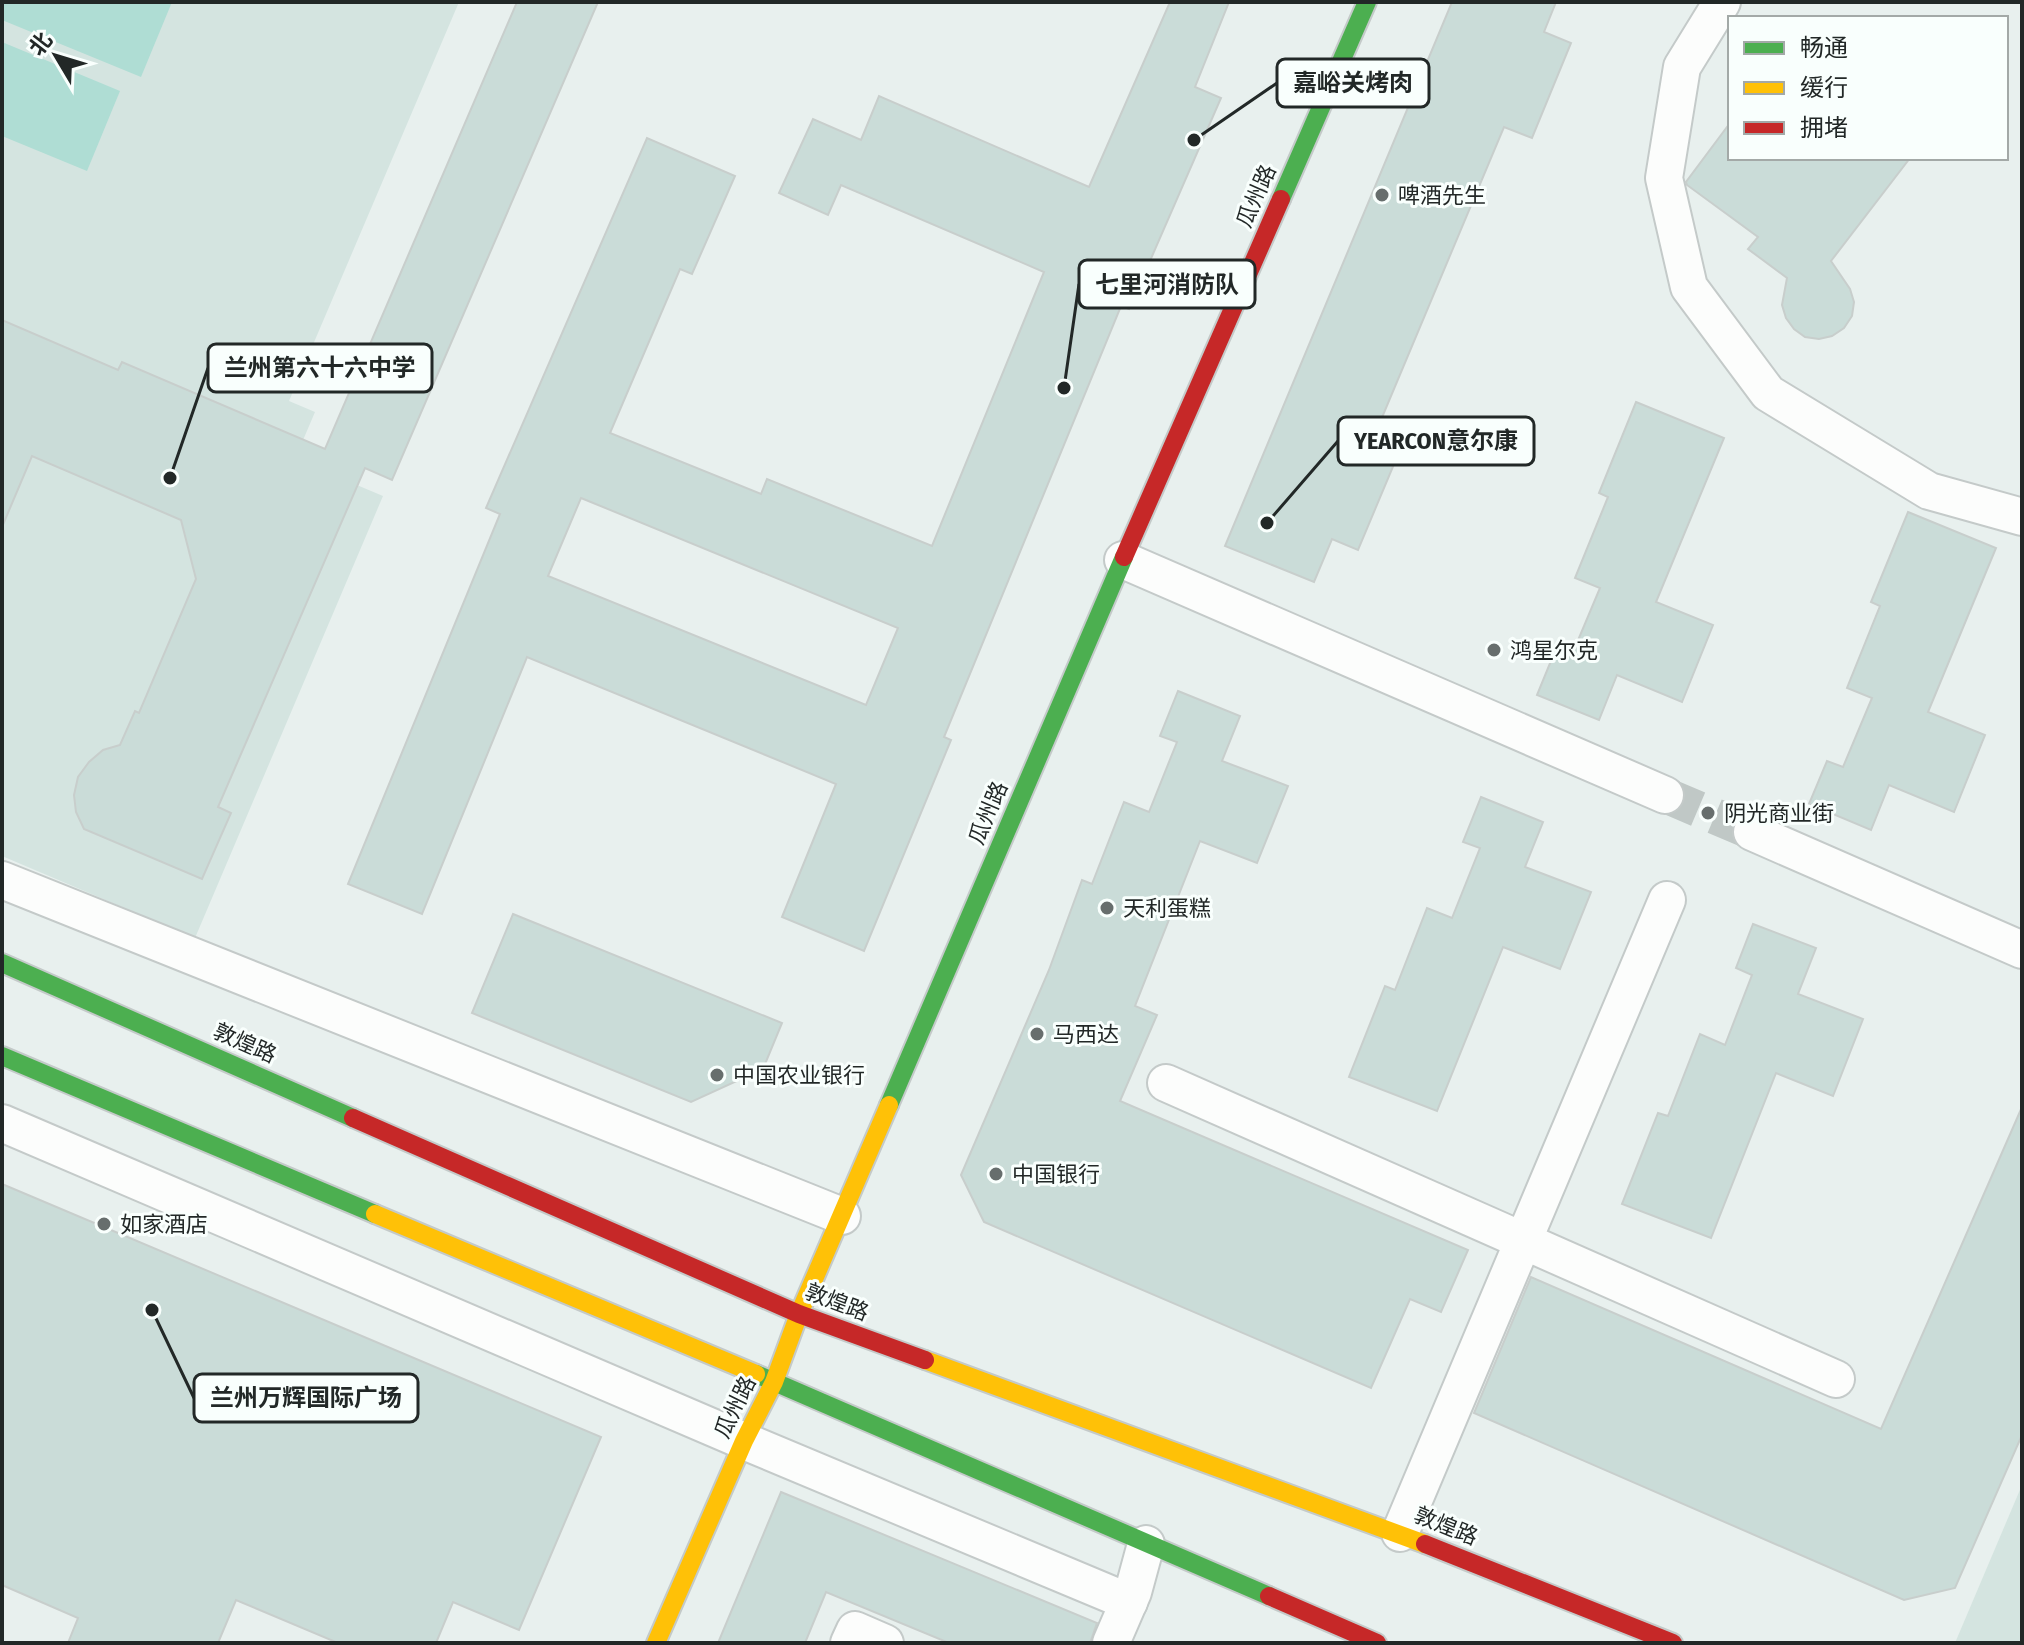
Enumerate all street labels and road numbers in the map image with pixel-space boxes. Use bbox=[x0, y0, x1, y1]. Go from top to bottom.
street label: 瓜州路 bbox=[1230, 160, 1282, 232]
street label: 瓜州路 bbox=[963, 777, 1013, 849]
street label: 敦煌路 bbox=[209, 1017, 281, 1069]
street label: 敦煌路 bbox=[801, 1278, 873, 1326]
street label: 瓜州路 bbox=[708, 1371, 762, 1443]
street label: 敦煌路 bbox=[1410, 1501, 1482, 1551]

